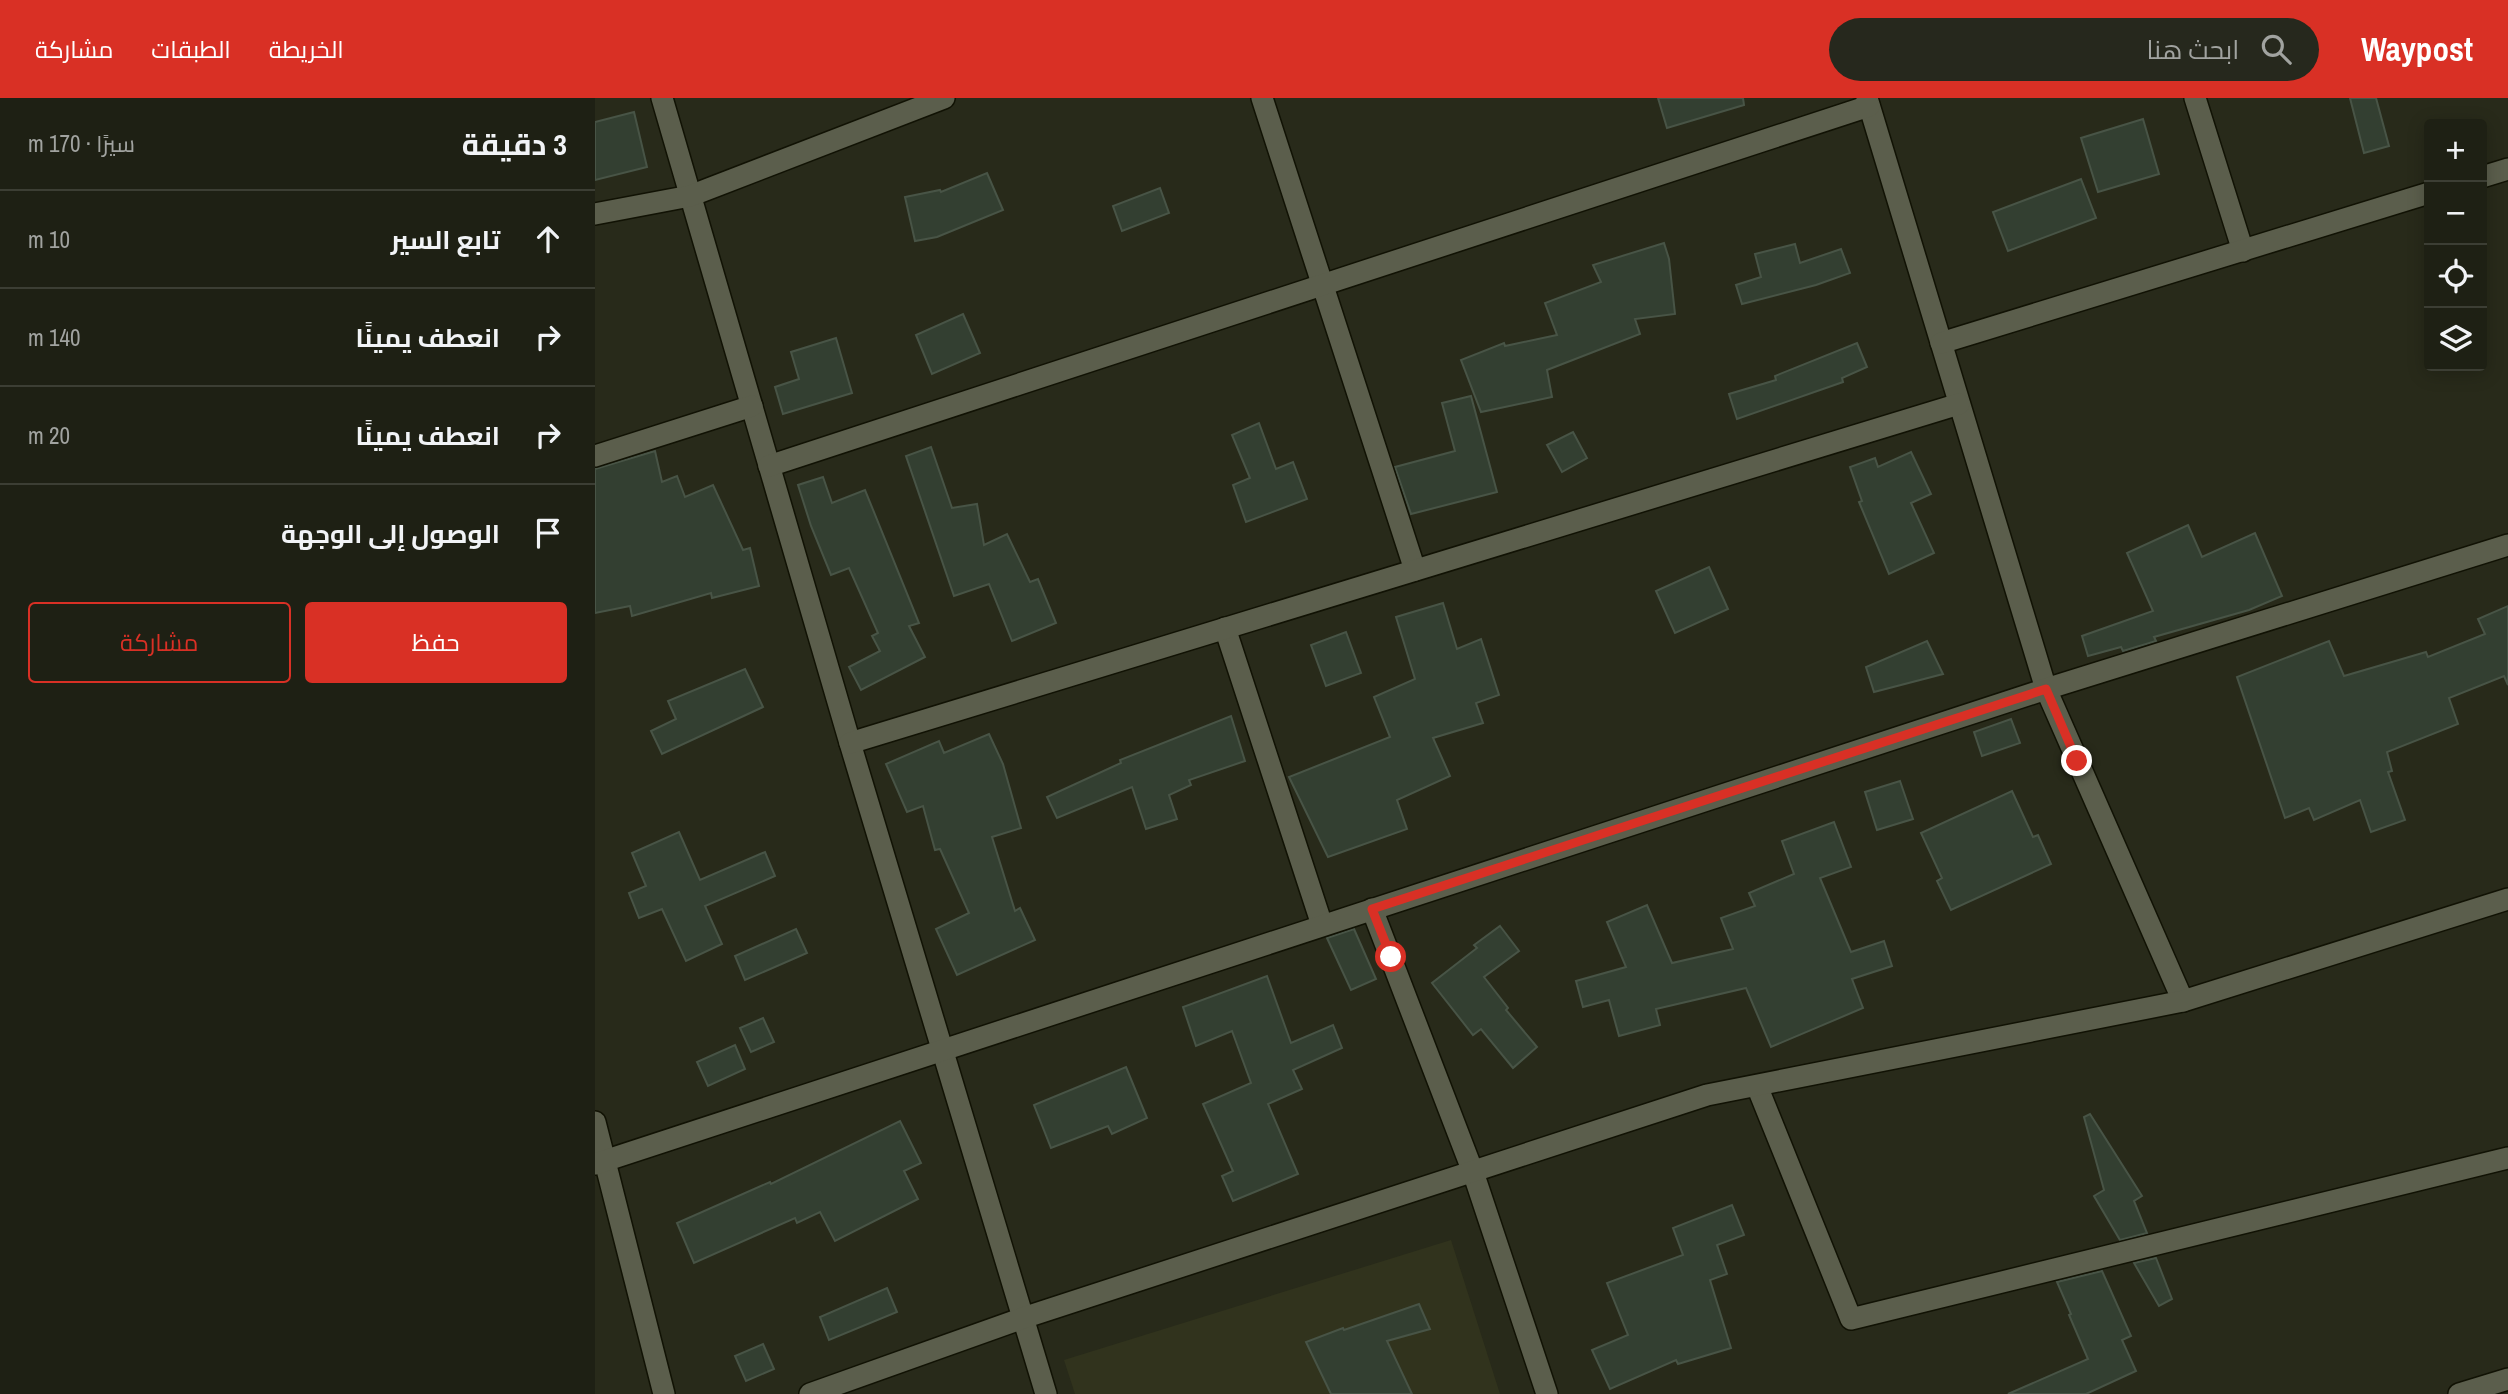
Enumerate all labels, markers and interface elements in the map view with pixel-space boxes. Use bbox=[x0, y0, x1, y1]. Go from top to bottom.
search box bbox=[1829, 18, 2319, 81]
text: Waypost bbox=[2361, 27, 2473, 71]
icon: search bbox=[2257, 30, 2295, 68]
text: ابحث هنا bbox=[2146, 32, 2239, 67]
text: مشاركة bbox=[35, 33, 113, 65]
text: الطبقات bbox=[151, 33, 231, 65]
text: الخريطة bbox=[269, 33, 344, 65]
map controls bbox=[2424, 119, 2487, 371]
button: + bbox=[2424, 119, 2487, 182]
text: 3 دقيقة bbox=[462, 124, 567, 164]
text: سيرًا · 170 m bbox=[28, 128, 135, 159]
button: − bbox=[2424, 182, 2487, 245]
icon: ahead bbox=[529, 220, 567, 258]
text: تابع السير bbox=[391, 222, 500, 257]
text: 10 m bbox=[28, 224, 70, 255]
button: locate bbox=[2424, 245, 2487, 308]
button: layers bbox=[2424, 308, 2487, 371]
icon: right bbox=[529, 318, 567, 356]
text: انعطف يمينًا bbox=[355, 320, 500, 355]
text: 140 m bbox=[28, 322, 80, 353]
icon: right bbox=[529, 416, 567, 454]
text: انعطف يمينًا bbox=[355, 418, 500, 453]
text: 20 m bbox=[28, 420, 70, 451]
icon: arrive bbox=[529, 514, 567, 552]
text: الوصول إلى الوجهة bbox=[281, 516, 500, 551]
button: مشاركة bbox=[28, 602, 291, 683]
button: حفظ bbox=[305, 602, 567, 683]
route end bbox=[2061, 745, 2092, 776]
route start bbox=[1375, 941, 1406, 972]

